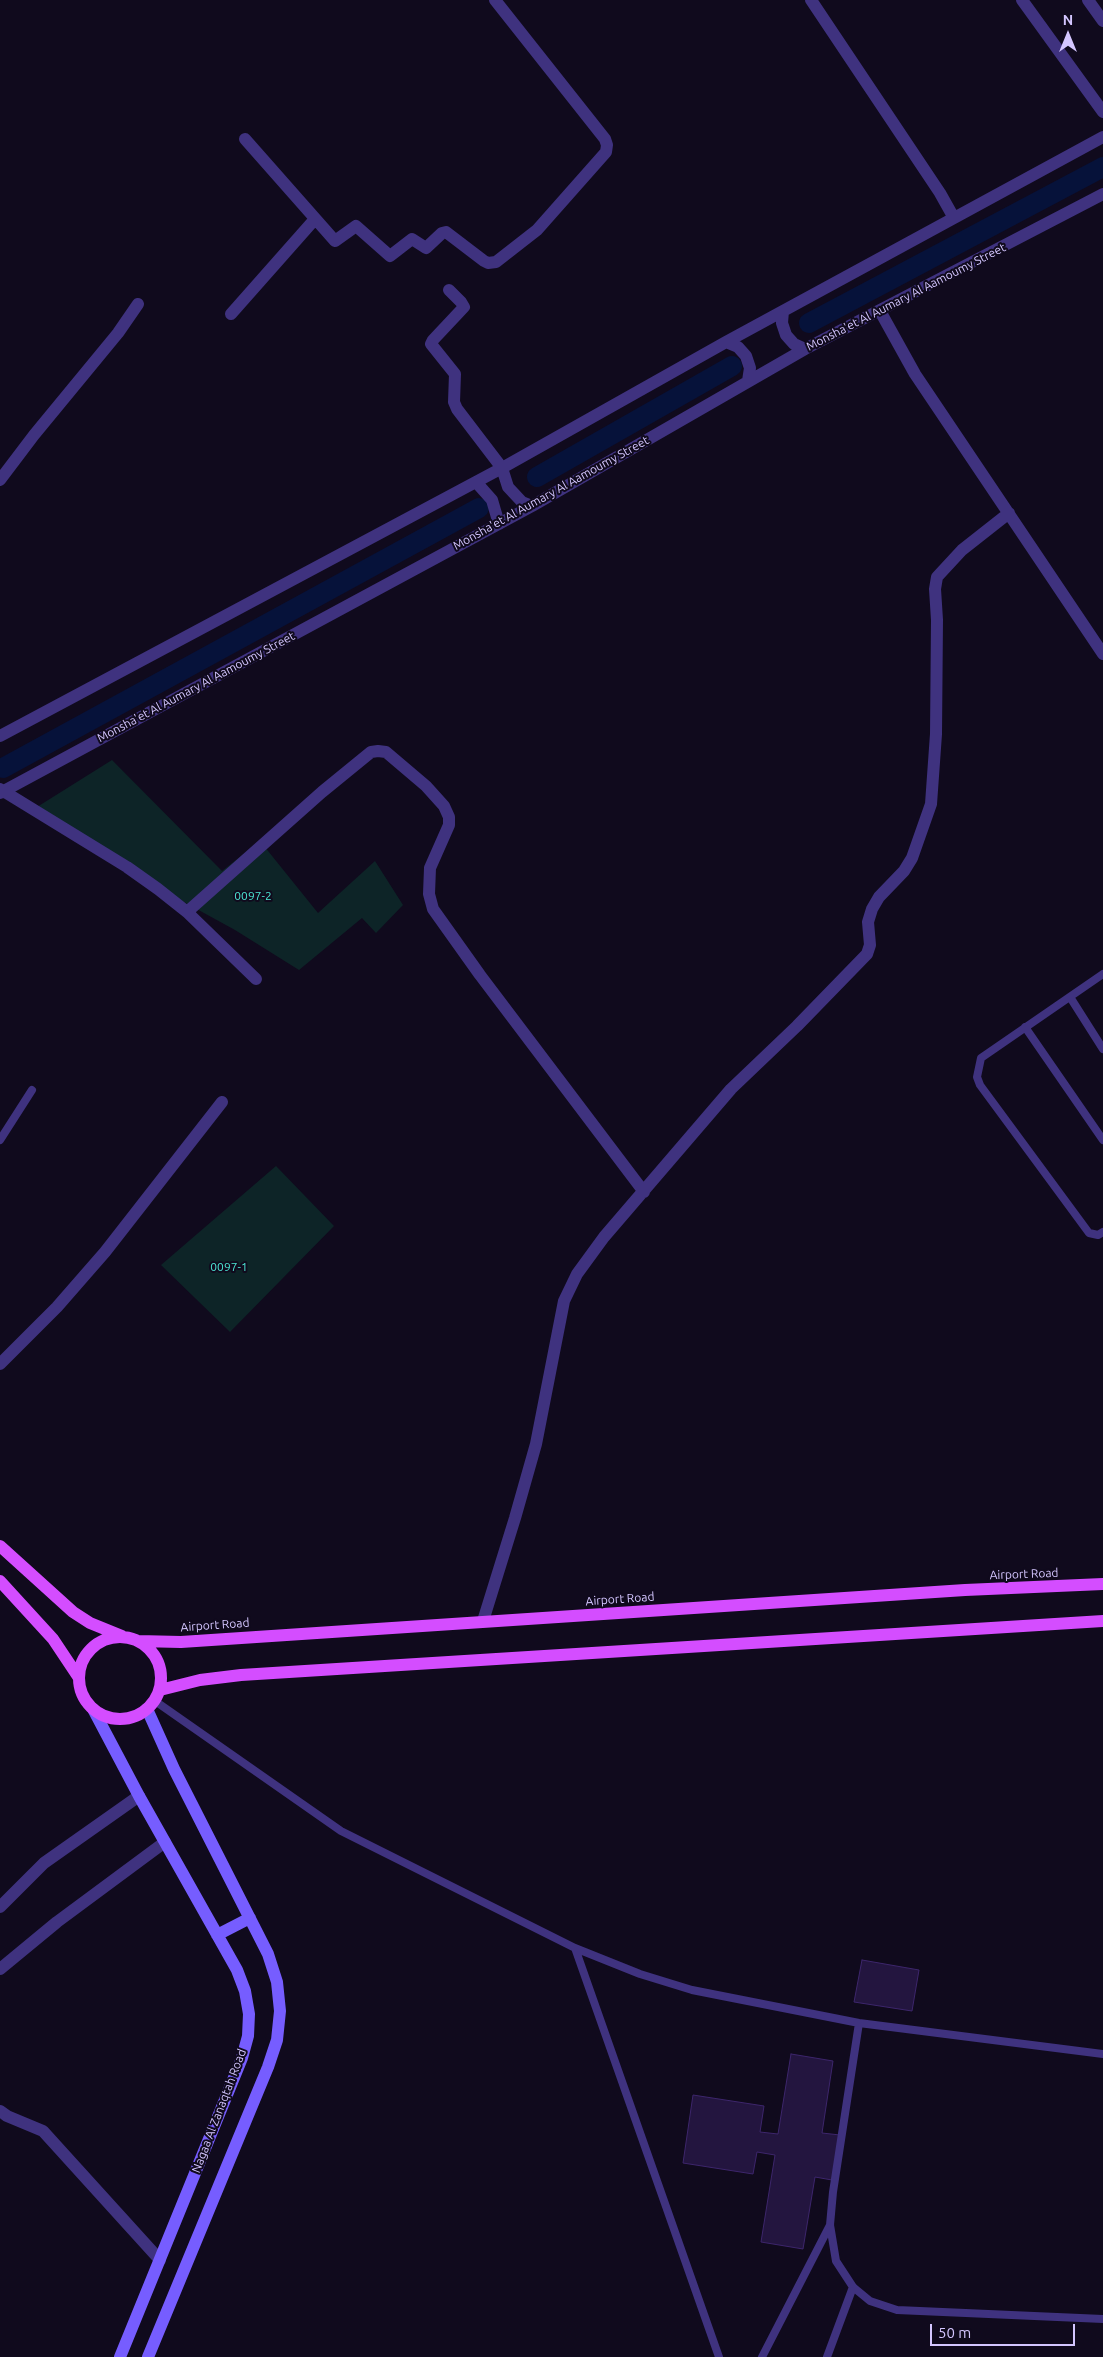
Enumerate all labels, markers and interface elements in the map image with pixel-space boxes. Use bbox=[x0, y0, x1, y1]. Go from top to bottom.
north arrow bbox=[1043, 10, 1093, 60]
text: N bbox=[1063, 12, 1073, 28]
street label: Monsha'et Al Aumary Al Aamoumy Street bbox=[804, 240, 1008, 354]
street label: Monsha'et Al Aumary Al Aamoumy Street bbox=[451, 433, 651, 553]
street label: Monsha'et Al Aumary Al Aamoumy Street bbox=[95, 629, 297, 745]
park label: 0097-2 bbox=[234, 889, 272, 903]
park label: 0097-1 bbox=[210, 1260, 248, 1274]
street label: Airport Road bbox=[989, 1566, 1059, 1582]
street label: Airport Road bbox=[585, 1589, 655, 1609]
street label: Airport Road bbox=[180, 1615, 250, 1635]
street label: Nagaa Al Zanaqtah Road bbox=[189, 2047, 249, 2175]
scale bar bbox=[933, 2314, 1078, 2346]
text: 50 m bbox=[938, 2324, 971, 2341]

